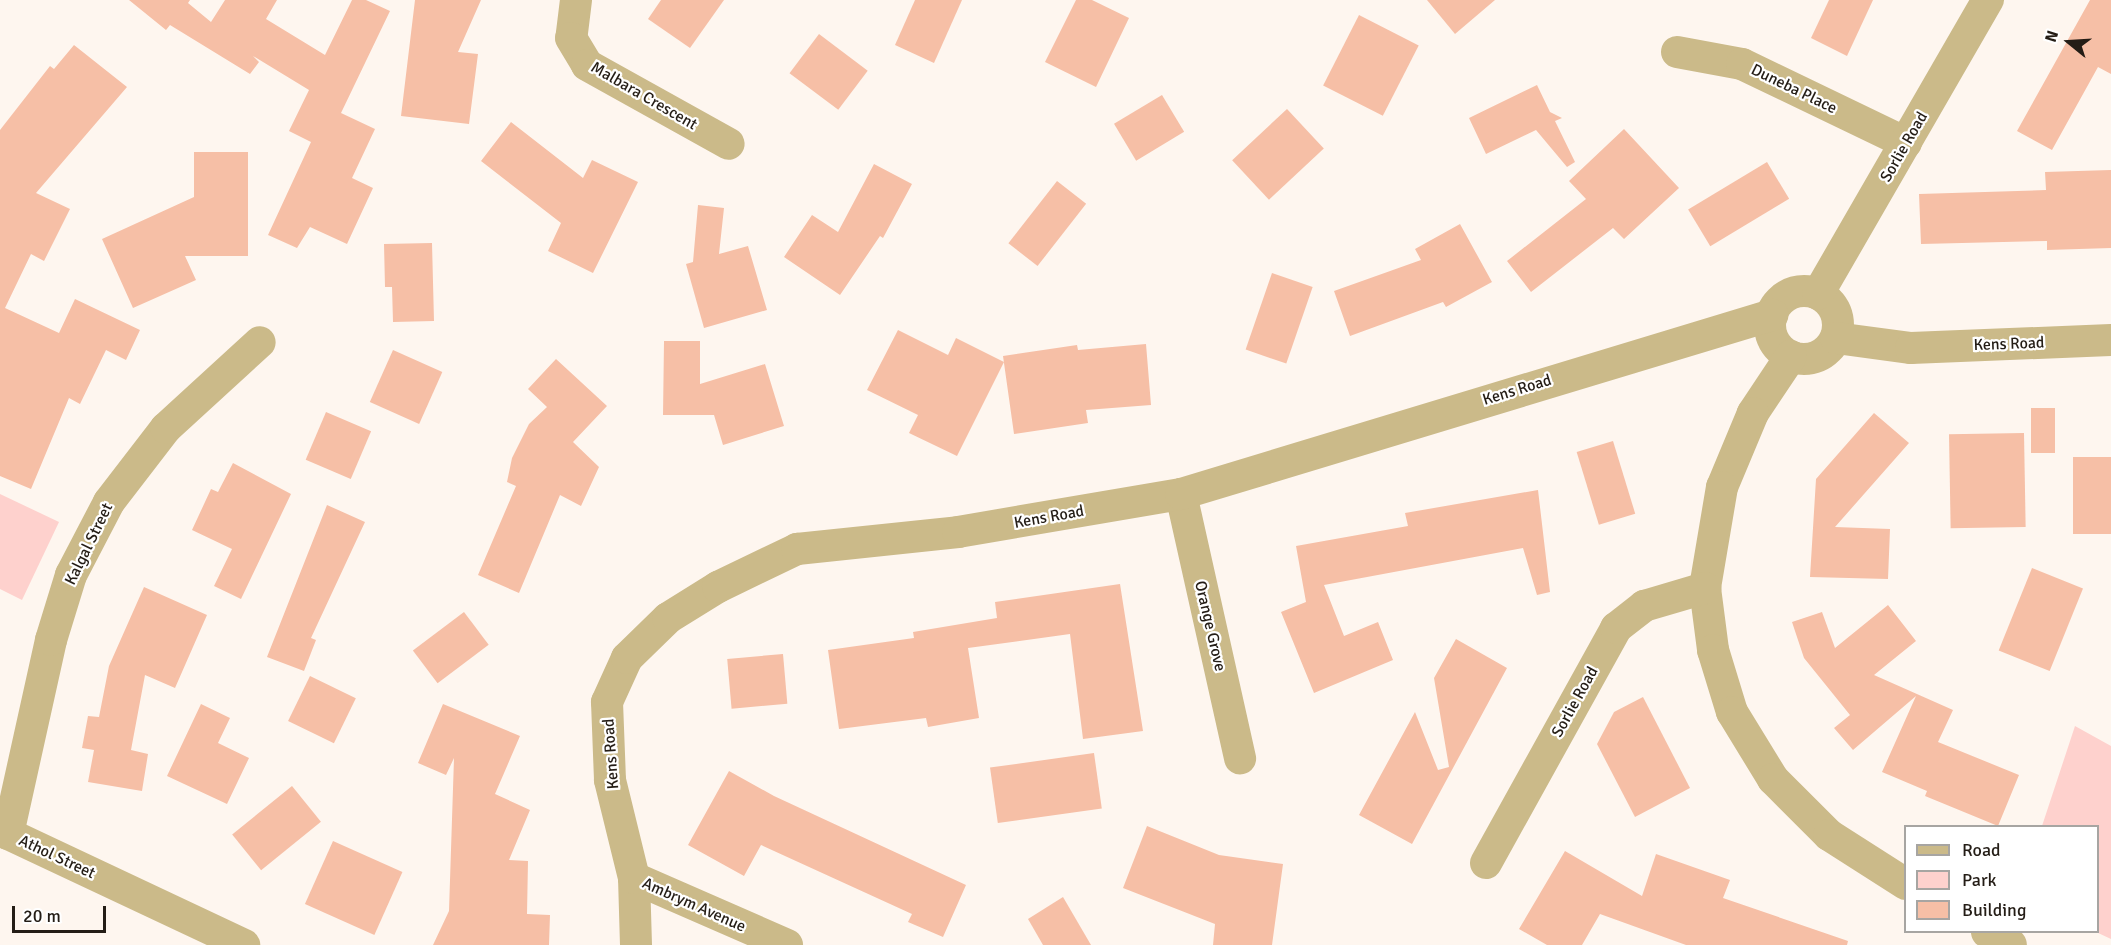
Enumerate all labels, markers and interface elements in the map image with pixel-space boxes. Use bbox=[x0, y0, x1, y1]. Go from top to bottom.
north arrow bbox=[2039, 12, 2099, 72]
text: N bbox=[2041, 28, 2063, 45]
street label: Malbara Crescent bbox=[587, 58, 701, 134]
street label: Duneba Place bbox=[1748, 60, 1840, 118]
street label: Sorlie Road bbox=[1876, 109, 1932, 185]
street label: Kens Road bbox=[1973, 333, 2045, 355]
street label: Kens Road bbox=[1480, 370, 1554, 410]
street label: Kalgal Street bbox=[61, 500, 117, 588]
street label: Kens Road bbox=[1012, 501, 1086, 533]
street label: Orange Grove bbox=[1190, 579, 1230, 673]
street label: Sorlie Road bbox=[1548, 663, 1602, 741]
street label: Kens Road bbox=[599, 718, 623, 790]
legend bbox=[1904, 825, 2099, 933]
street label: Athol Street bbox=[16, 831, 98, 883]
text: Road bbox=[1962, 839, 2001, 861]
text: Park bbox=[1962, 869, 1997, 891]
street label: Ambrym Avenue bbox=[639, 874, 749, 936]
scale bar bbox=[15, 894, 110, 932]
text: Building bbox=[1962, 899, 2026, 921]
text: 20 m bbox=[23, 905, 61, 927]

